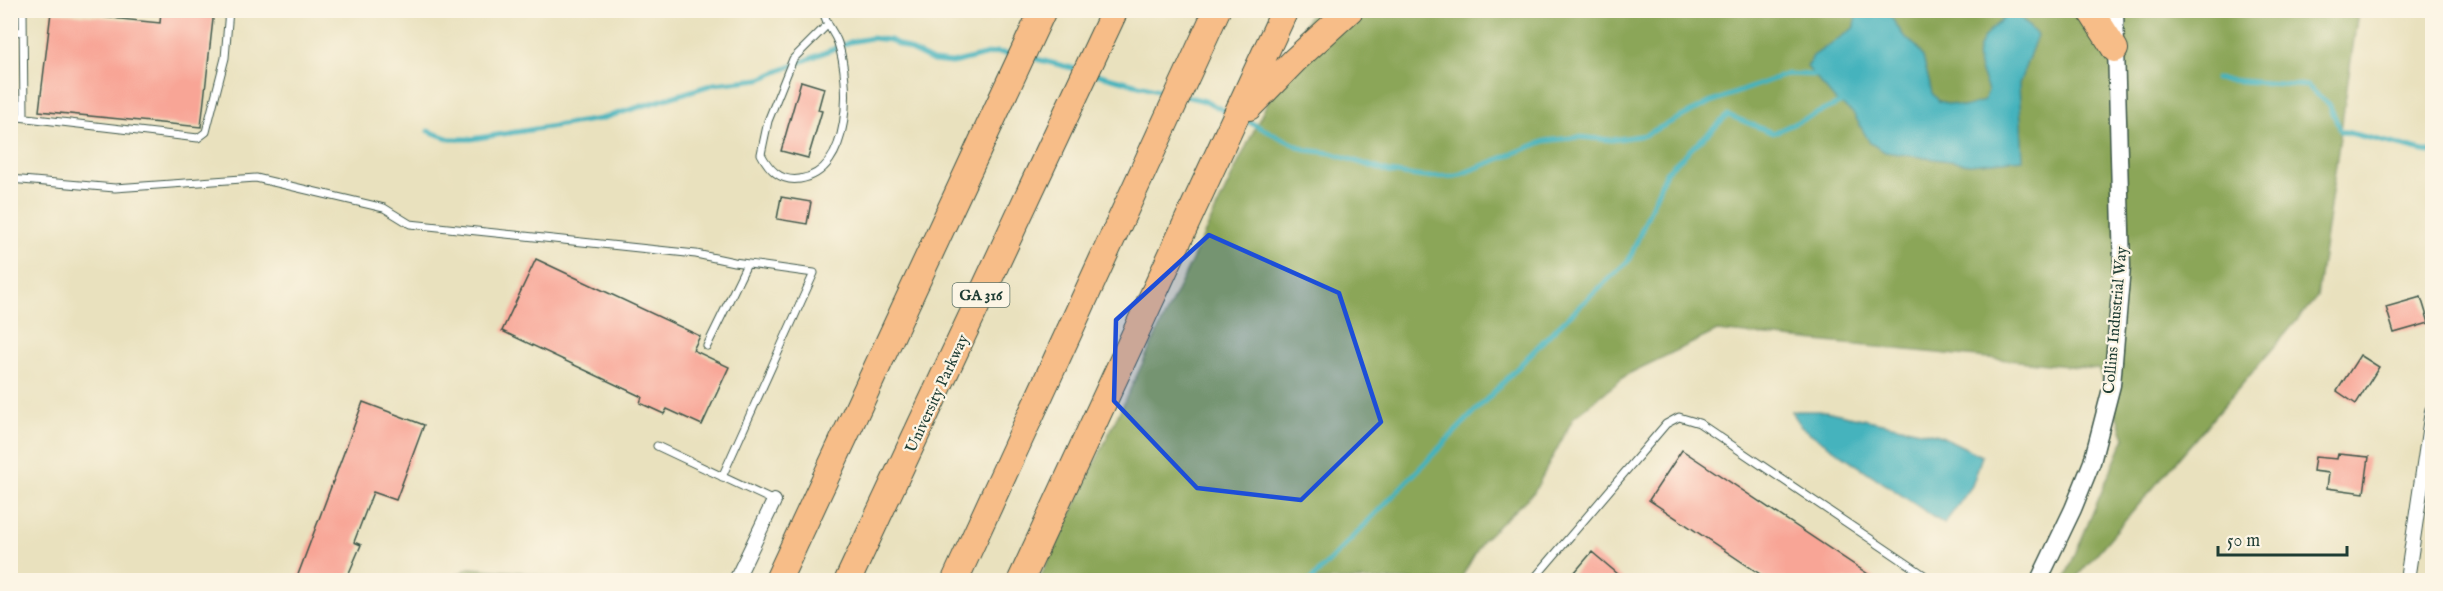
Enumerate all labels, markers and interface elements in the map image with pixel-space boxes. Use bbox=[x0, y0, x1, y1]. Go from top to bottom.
street label: Collins Industrial Way bbox=[2100, 246, 2132, 395]
road number: GA 316 bbox=[952, 283, 1010, 307]
street label: University Parkway bbox=[902, 331, 974, 456]
scale bar bbox=[2218, 519, 2347, 557]
text: 50 m bbox=[2227, 530, 2260, 553]

